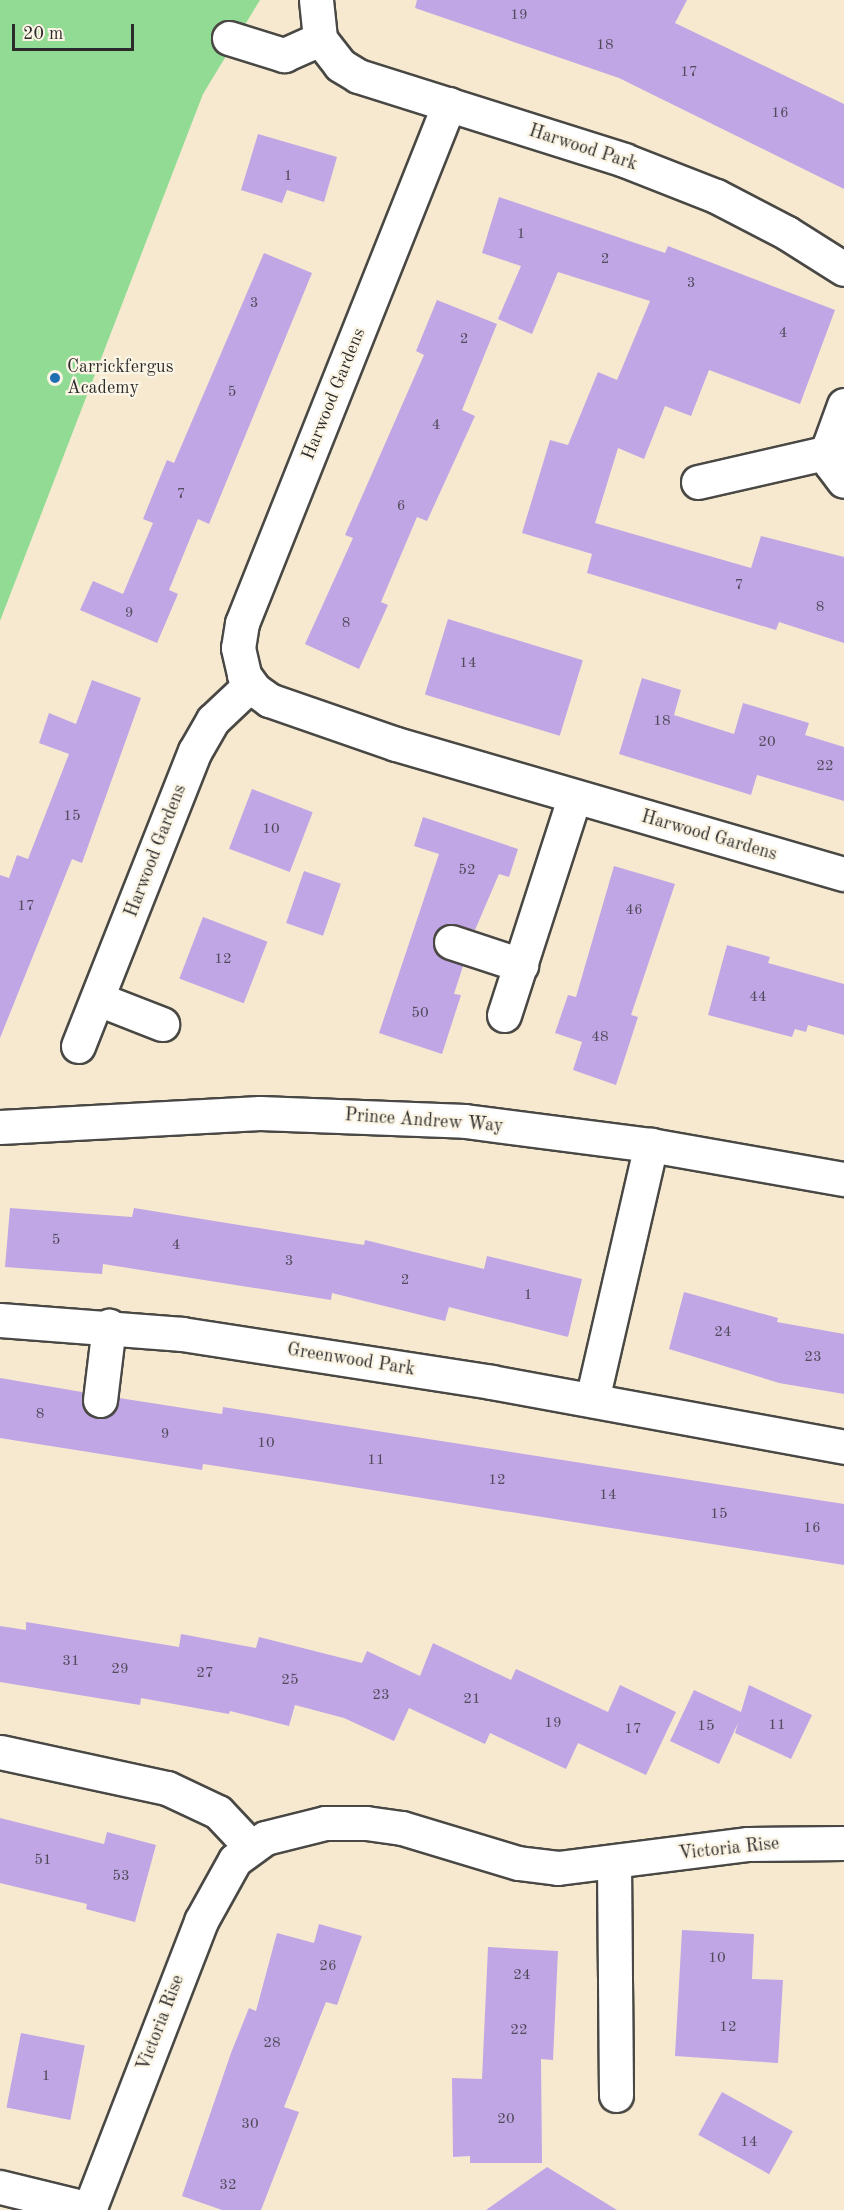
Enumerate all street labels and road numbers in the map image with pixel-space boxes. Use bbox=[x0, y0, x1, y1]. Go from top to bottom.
street label: Harwood Park bbox=[526, 120, 640, 176]
street label: Harwood Gardens bbox=[298, 325, 370, 463]
street label: Harwood Gardens bbox=[121, 782, 191, 920]
street label: Harwood Gardens bbox=[639, 806, 779, 866]
street label: Prince Andrew Way bbox=[344, 1105, 504, 1137]
street label: Greenwood Park bbox=[286, 1339, 416, 1381]
street label: Victoria Rise bbox=[678, 1833, 780, 1865]
street label: Victoria Rise bbox=[133, 1972, 189, 2074]

